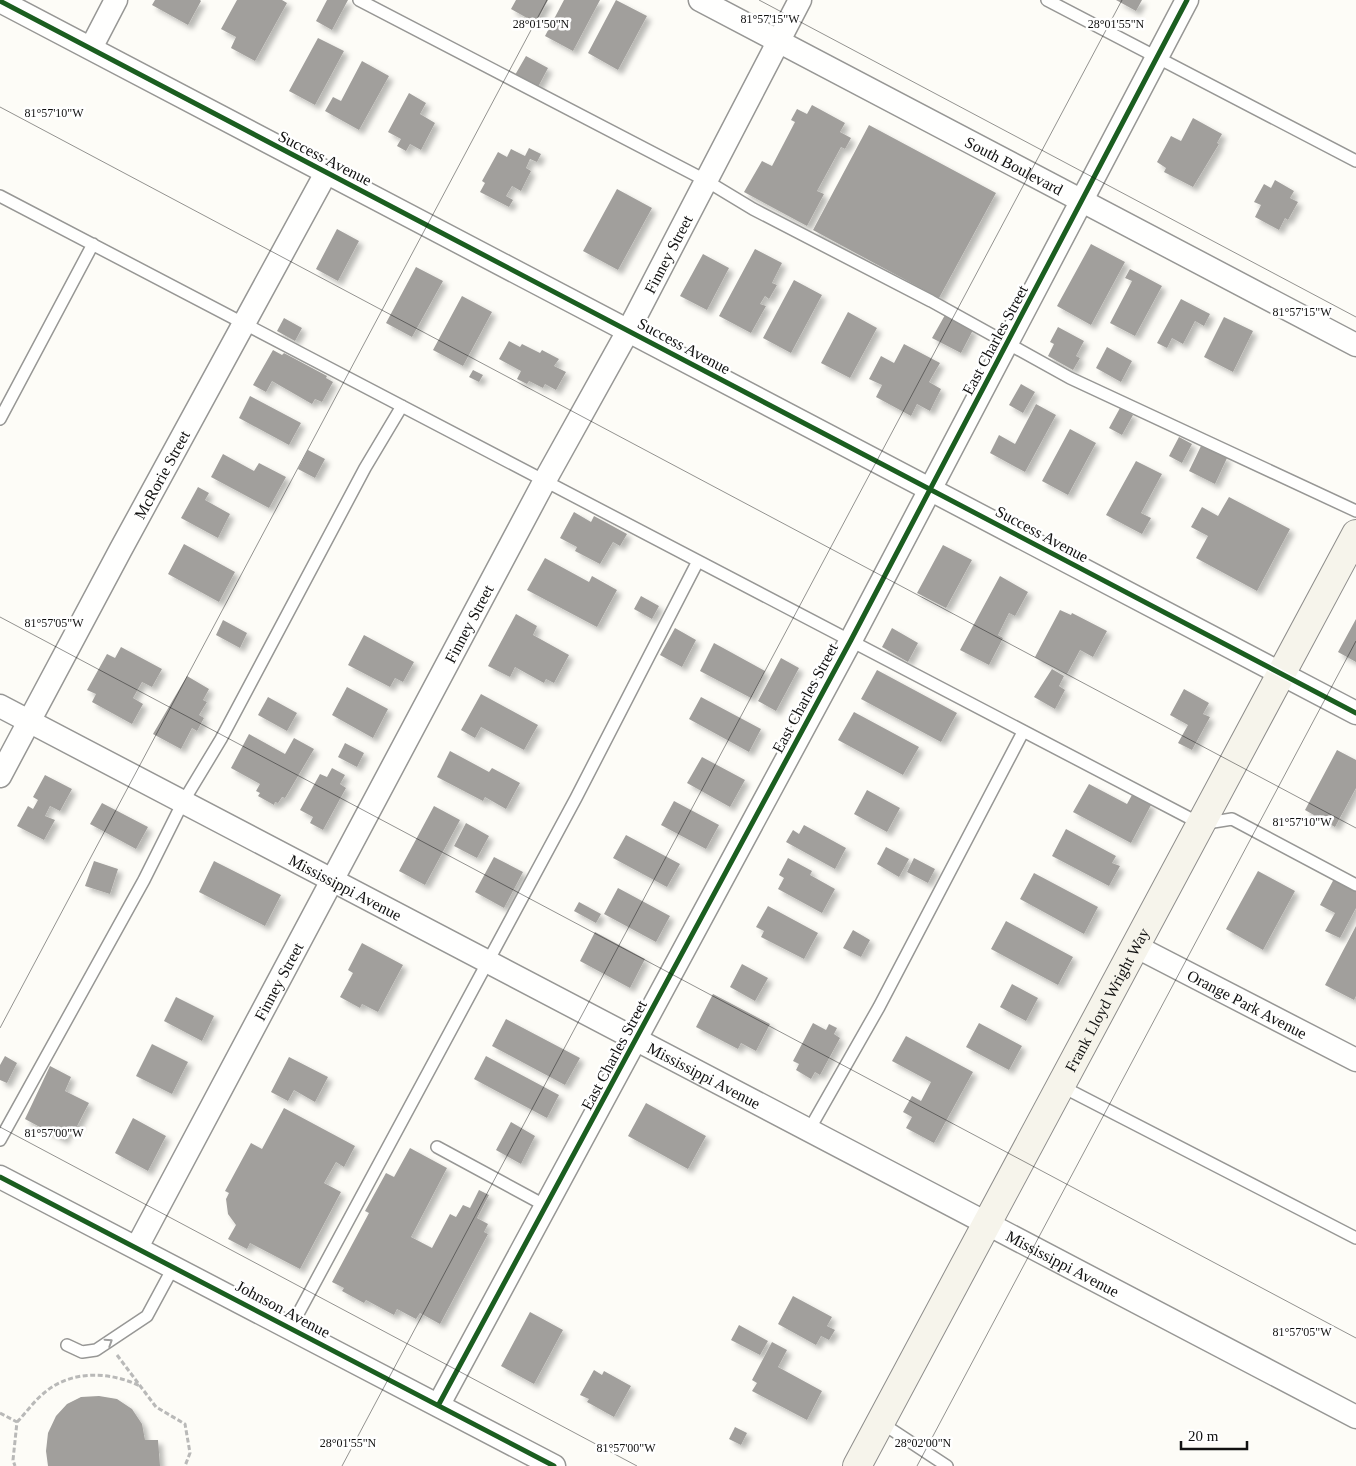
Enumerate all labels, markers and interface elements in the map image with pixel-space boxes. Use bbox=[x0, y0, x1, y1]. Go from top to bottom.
text: 81°57'15"W bbox=[740, 12, 800, 26]
text: 28°01'50"N bbox=[513, 17, 570, 31]
text: 28°01'55"N bbox=[1088, 17, 1145, 31]
text: 81°57'10"W bbox=[24, 106, 84, 120]
street label: Success Avenue bbox=[276, 127, 374, 189]
street label: South Boulevard bbox=[962, 133, 1066, 198]
street label: Finney Street bbox=[641, 212, 696, 296]
street label: East Charles Street bbox=[959, 282, 1031, 398]
text: 81°57'15"W bbox=[1272, 305, 1332, 319]
street label: Success Avenue bbox=[635, 314, 733, 378]
street label: McRorie Street bbox=[131, 427, 193, 522]
street label: Success Avenue bbox=[993, 502, 1091, 566]
street label: Finney Street bbox=[441, 581, 497, 666]
text: 81°57'05"W bbox=[24, 616, 84, 630]
street label: East Charles Street bbox=[769, 640, 841, 756]
text: 81°57'10"W bbox=[1272, 815, 1332, 829]
street label: Mississippi Avenue bbox=[286, 851, 405, 924]
street label: Frank Lloyd Wright Way bbox=[1061, 925, 1153, 1074]
street label: Finney Street bbox=[251, 939, 306, 1023]
street label: Orange Park Avenue bbox=[1185, 966, 1310, 1042]
street label: East Charles Street bbox=[578, 997, 650, 1113]
street label: Mississippi Avenue bbox=[645, 1039, 763, 1112]
text: 81°57'00"W bbox=[24, 1126, 84, 1140]
street label: Mississippi Avenue bbox=[1004, 1227, 1122, 1300]
street label: Johnson Avenue bbox=[233, 1277, 333, 1341]
text: 81°57'05"W bbox=[1272, 1325, 1332, 1339]
one-way arrow bbox=[103, 1338, 112, 1348]
scale bar bbox=[1181, 1418, 1247, 1450]
text: 20 m bbox=[1188, 1428, 1219, 1444]
text: 28°01'55"N bbox=[320, 1436, 377, 1450]
text: 28°02'00"N bbox=[895, 1436, 952, 1450]
text: 81°57'00"W bbox=[596, 1441, 656, 1455]

